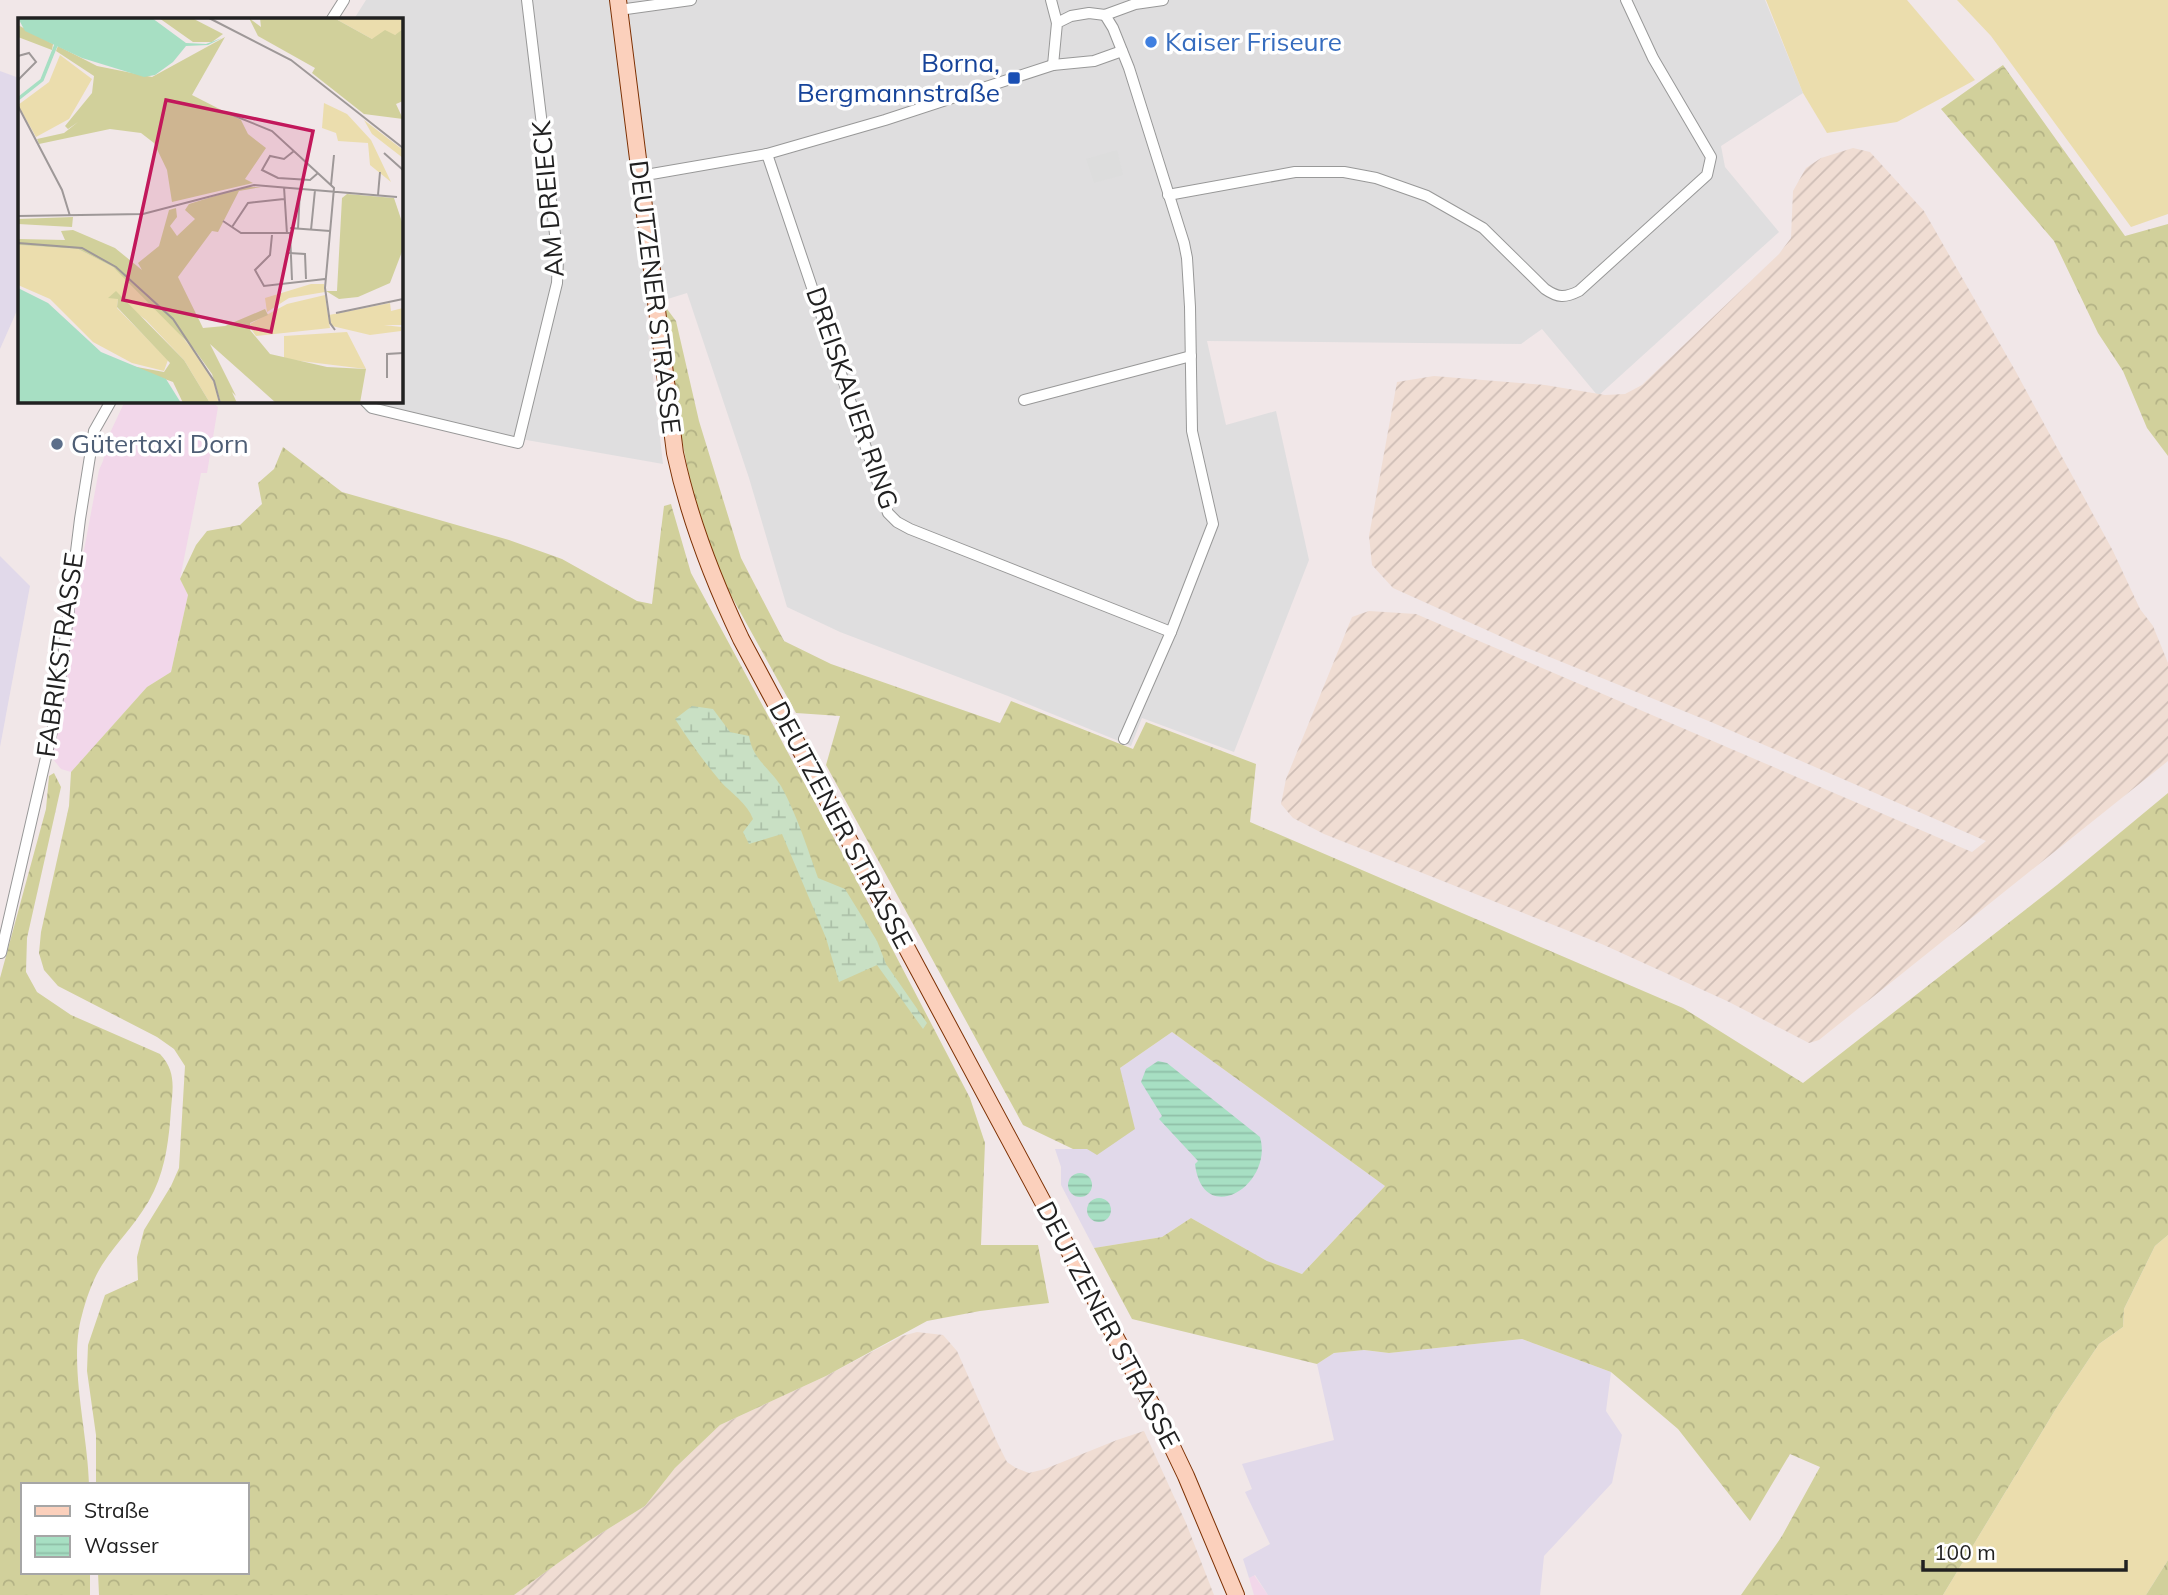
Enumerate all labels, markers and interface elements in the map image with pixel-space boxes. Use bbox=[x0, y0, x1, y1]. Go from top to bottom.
inset map bbox=[18, 18, 402, 402]
place label: Kaiser Friseure bbox=[1165, 25, 1342, 58]
marker: Kaiser Friseure bbox=[1143, 34, 1159, 50]
place label: Borna, Bergmannstraße bbox=[797, 46, 1000, 109]
marker: Borna, Bergmannstraße bbox=[1006, 70, 1022, 86]
street label: AM DREIECK bbox=[524, 119, 571, 279]
street label: DEUTZENER STRASSE bbox=[622, 158, 689, 436]
street label: DREISKAUER RING bbox=[799, 283, 906, 513]
place label: Gütertaxi Dorn bbox=[71, 427, 249, 460]
marker: Gütertaxi Dorn bbox=[49, 436, 65, 452]
street label: FABRIKSTRASSE bbox=[29, 551, 90, 759]
street label: DEUTZENER STRASSE bbox=[762, 695, 921, 954]
street label: DEUTZENER STRASSE bbox=[1029, 1195, 1188, 1454]
legend bbox=[21, 1483, 248, 1574]
text: Straße bbox=[84, 1497, 149, 1523]
scale bar bbox=[1923, 1528, 2126, 1572]
text: Wasser bbox=[84, 1532, 159, 1558]
text: 100 m bbox=[1934, 1539, 1996, 1565]

